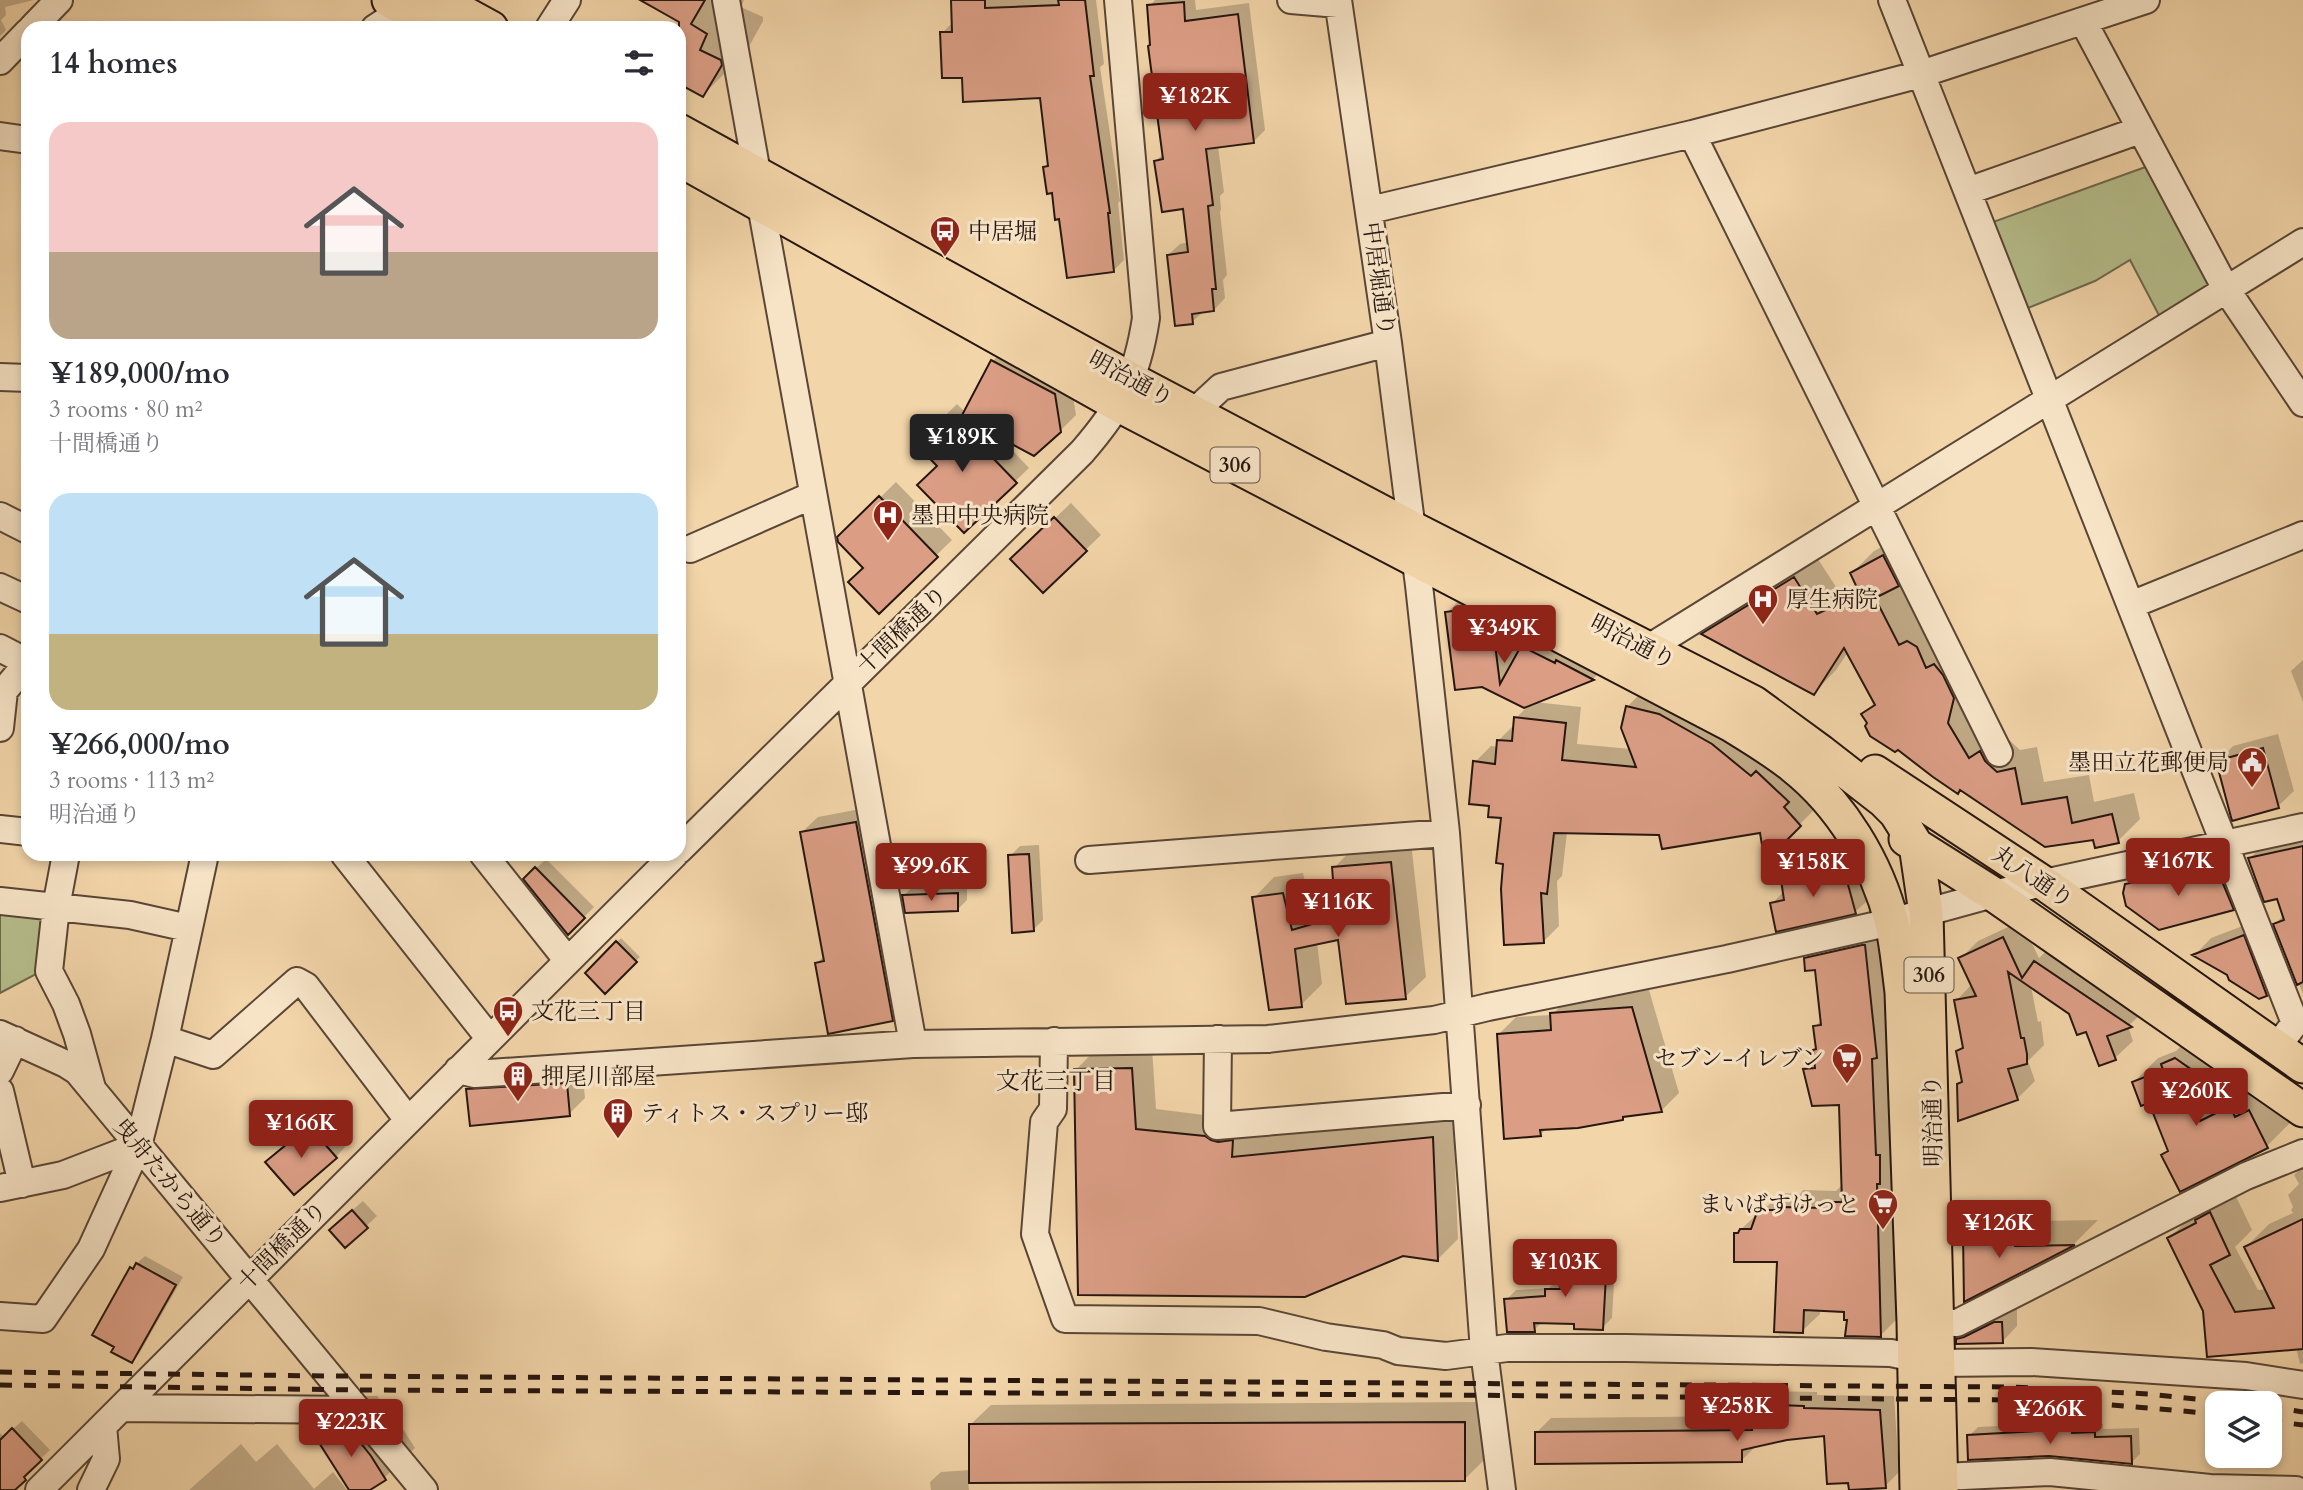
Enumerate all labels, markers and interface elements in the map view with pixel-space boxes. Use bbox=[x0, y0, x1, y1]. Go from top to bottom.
text: 14 homes bbox=[49, 43, 178, 84]
icon: filters bbox=[620, 44, 658, 82]
pin: ¥182K bbox=[1146, 74, 1244, 133]
text: ¥182K bbox=[1159, 80, 1231, 111]
icon: home bbox=[291, 168, 417, 294]
bus stop icon: 中居堀 bbox=[928, 214, 962, 258]
place label: 中居堀 bbox=[968, 216, 1037, 247]
street label: 中居堀通り bbox=[1356, 220, 1402, 338]
street label: 明治通り bbox=[1083, 344, 1179, 414]
text: ¥189,000/mo bbox=[49, 353, 230, 394]
text: 3 rooms · 80 m² bbox=[49, 394, 202, 425]
pin: ¥189K bbox=[913, 414, 1011, 474]
text: ¥189K bbox=[926, 421, 998, 452]
text: 十間橋通り bbox=[49, 428, 164, 459]
road number: 306 bbox=[1210, 448, 1260, 482]
hospital icon: 墨田中央病院 bbox=[871, 498, 905, 542]
place label: 墨田中央病院 bbox=[911, 500, 1049, 531]
icon: home bbox=[291, 539, 417, 665]
street label: 十間橋通り bbox=[850, 579, 954, 681]
hospital icon: 厚生病院 bbox=[1746, 582, 1780, 626]
place label: 厚生病院 bbox=[1786, 584, 1878, 615]
pin: ¥349K bbox=[1455, 606, 1553, 665]
street label: 明治通り bbox=[1585, 607, 1681, 677]
text: ¥349K bbox=[1468, 612, 1540, 643]
text: ¥266,000/mo bbox=[49, 724, 230, 765]
public building icon: 墨田立花郵便局 bbox=[2235, 745, 2269, 789]
place label: 墨田立花郵便局 bbox=[2068, 747, 2229, 778]
text: 3 rooms · 113 m² bbox=[49, 765, 214, 796]
text: 明治通り bbox=[49, 799, 141, 830]
street label: 丸八通り bbox=[1986, 838, 2080, 916]
pin: ¥167K bbox=[2129, 838, 2227, 898]
pin: ¥158K bbox=[1764, 839, 1862, 899]
pin: ¥99.6K bbox=[874, 844, 988, 903]
text: ¥167K bbox=[2142, 845, 2214, 876]
text: ¥158K bbox=[1777, 846, 1849, 877]
text: ¥99.6K bbox=[892, 850, 971, 881]
pin: ¥116K bbox=[1289, 880, 1387, 939]
text: ¥116K bbox=[1302, 886, 1374, 917]
road number: 306 bbox=[1904, 958, 1954, 992]
bus stop icon: 文花三丁目 bbox=[491, 994, 525, 1038]
place label: 文花三丁目 bbox=[531, 996, 646, 1027]
supermarket icon: セブン-イレブン bbox=[1830, 1041, 1864, 1085]
place label: セブン-イレブン bbox=[1655, 1043, 1824, 1074]
building icon: 押尾川部屋 bbox=[501, 1059, 535, 1103]
place label: 押尾川部屋 bbox=[541, 1061, 656, 1092]
district label: 文花三丁目 bbox=[996, 1065, 1116, 1098]
pin: ¥260K bbox=[2147, 1068, 2245, 1128]
street label: 明治通り bbox=[1917, 1075, 1949, 1167]
text: ¥260K bbox=[2160, 1075, 2232, 1106]
building icon: ティトス・スプリー邸 bbox=[601, 1096, 635, 1140]
place label: ティトス・スプリー邸 bbox=[641, 1098, 868, 1129]
pin: ¥166K bbox=[252, 1100, 350, 1160]
text: ¥166K bbox=[265, 1107, 337, 1138]
street label: 曳舟たから通り bbox=[106, 1111, 234, 1255]
supermarket icon: まいばすけっと bbox=[1866, 1187, 1900, 1231]
place label: まいばすけっと bbox=[1699, 1189, 1860, 1220]
street label: 十間橋通り bbox=[230, 1194, 334, 1298]
pin: ¥126K bbox=[1950, 1200, 2048, 1260]
text: ¥126K bbox=[1963, 1207, 2035, 1238]
pin: ¥103K bbox=[1516, 1240, 1614, 1299]
text: ¥103K bbox=[1529, 1246, 1601, 1277]
pin: ¥258K bbox=[1688, 1384, 1786, 1443]
pin: ¥266K bbox=[2001, 1386, 2099, 1446]
text: ¥258K bbox=[1701, 1390, 1773, 1421]
map controls bbox=[2205, 1391, 2282, 1468]
button: layers bbox=[2205, 1391, 2282, 1468]
text: ¥266K bbox=[2014, 1393, 2086, 1424]
pin: ¥223K bbox=[302, 1400, 400, 1459]
text: ¥223K bbox=[315, 1406, 387, 1437]

